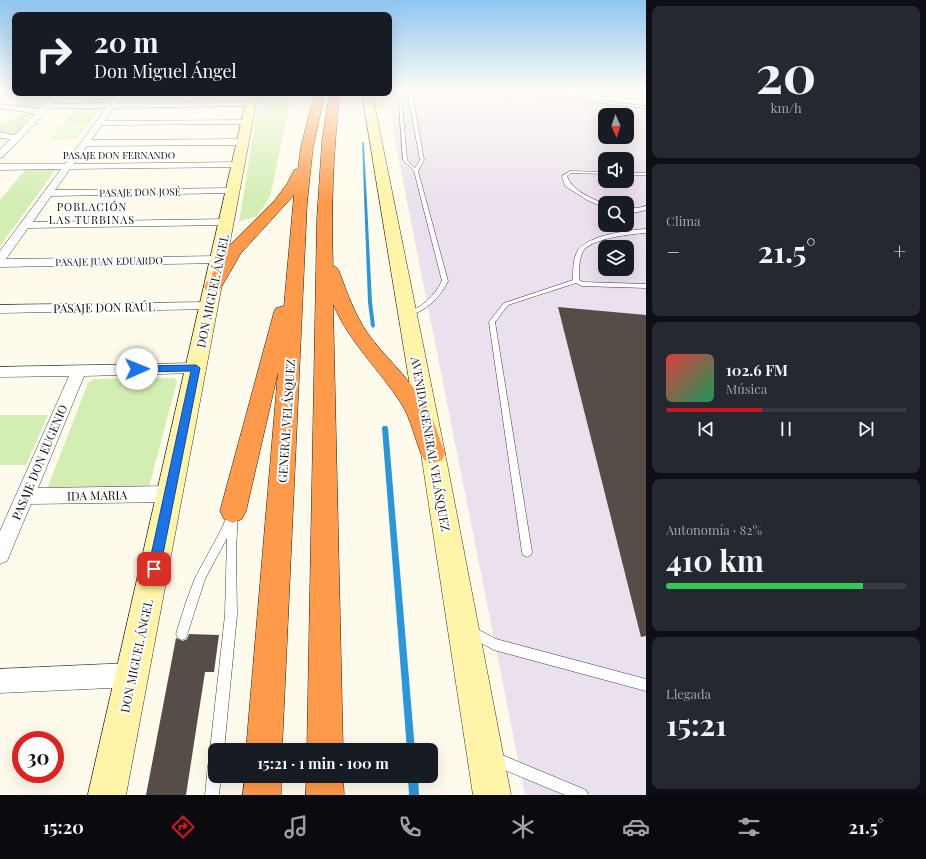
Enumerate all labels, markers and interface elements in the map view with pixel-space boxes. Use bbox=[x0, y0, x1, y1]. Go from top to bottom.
text: 20 m bbox=[94, 23, 159, 60]
icon: right bbox=[28, 28, 80, 80]
text: 20 bbox=[756, 38, 816, 107]
text: Don Miguel Ángel bbox=[94, 59, 237, 83]
text: km/h bbox=[770, 99, 802, 116]
north arrow bbox=[598, 108, 634, 144]
map controls bbox=[598, 108, 634, 276]
street label: PASAJE DON FERNANDO bbox=[63, 148, 175, 162]
button: sound bbox=[598, 152, 634, 188]
street label: PASAJE DON JOSÉ bbox=[99, 184, 181, 200]
button: search bbox=[598, 196, 634, 232]
district label: POBLACIÓN LAS TURBINAS bbox=[49, 199, 135, 227]
text: Clima bbox=[666, 212, 701, 229]
text: 21.5° bbox=[758, 231, 816, 271]
street label: DON MIGUEL ÁNGEL bbox=[192, 233, 232, 349]
text: − bbox=[666, 236, 680, 266]
text: + bbox=[893, 236, 906, 266]
button: layers bbox=[598, 240, 634, 276]
street label: PASAJE JUAN EDUARDO bbox=[55, 253, 163, 269]
street label: PASAJE DON RAÚL bbox=[53, 298, 155, 316]
position arrow bbox=[116, 348, 158, 390]
street label: AVENIDA GENERAL VELÁSQUEZ bbox=[408, 354, 454, 533]
street label: GENERAL VELÁSQUEZ bbox=[274, 359, 298, 483]
text: 102.6 FM bbox=[726, 360, 788, 380]
text: Música bbox=[726, 380, 767, 397]
street label: PASAJE DON EUGENIO bbox=[7, 402, 71, 522]
icon: previous bbox=[695, 418, 717, 440]
icon: pause bbox=[775, 418, 797, 440]
icon: next bbox=[855, 418, 877, 440]
street label: IDA MARIA bbox=[67, 486, 128, 504]
text: Autonomía · 82% bbox=[666, 521, 762, 538]
text: 410 km bbox=[666, 540, 764, 580]
pin bbox=[137, 552, 171, 586]
icon: arrive bbox=[143, 558, 165, 580]
street label: DON MIGUEL ÁNGEL bbox=[116, 598, 156, 714]
text: Llegada bbox=[666, 685, 711, 702]
text: 15:21 bbox=[666, 704, 727, 744]
speed limit sign: 30 bbox=[12, 731, 64, 783]
text: 15:21 · 1 min · 100 m bbox=[257, 753, 389, 773]
icon: directions bbox=[169, 813, 197, 841]
icon: music bbox=[282, 813, 310, 841]
icon: phone bbox=[396, 813, 424, 841]
icon: climate bbox=[509, 813, 537, 841]
icon: car bbox=[622, 813, 650, 841]
icon: filters bbox=[735, 813, 763, 841]
text: 15:20 bbox=[43, 815, 84, 839]
text: 21.5° bbox=[849, 815, 883, 839]

